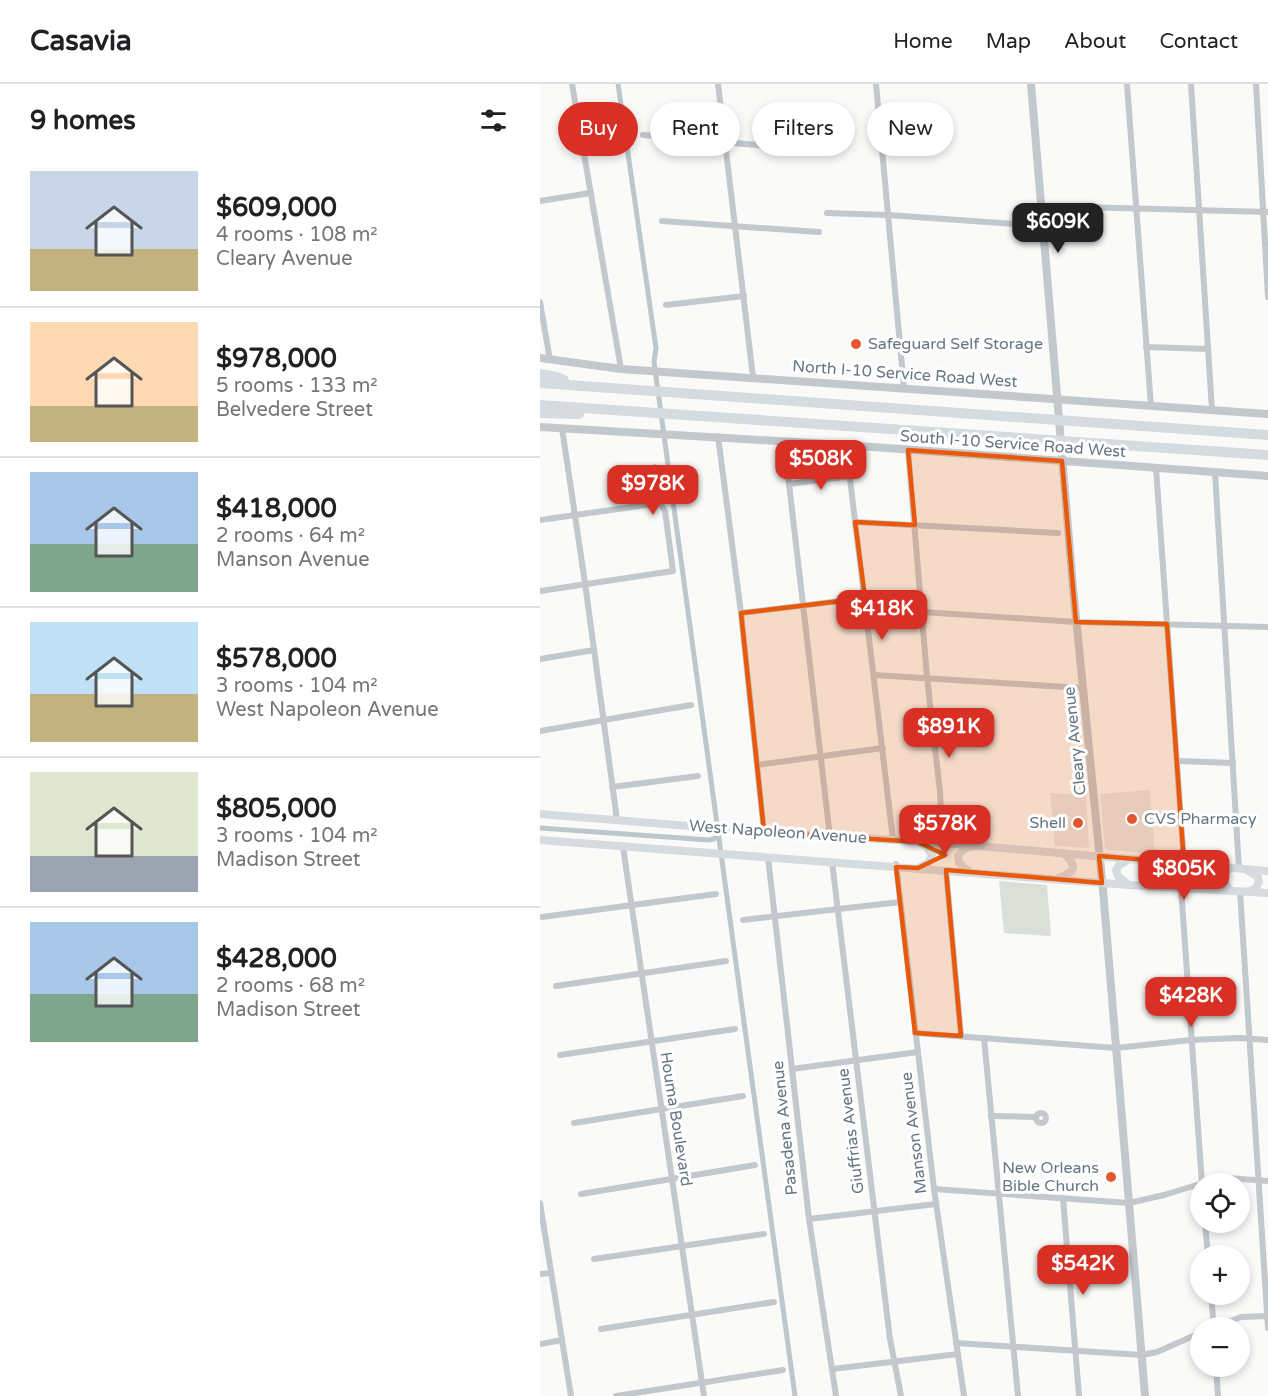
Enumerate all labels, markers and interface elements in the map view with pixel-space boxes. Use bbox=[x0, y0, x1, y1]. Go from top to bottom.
text: Casavia bbox=[30, 24, 132, 58]
text: Home bbox=[893, 29, 953, 54]
text: Map bbox=[986, 29, 1031, 54]
text: About bbox=[1064, 29, 1126, 54]
text: Contact bbox=[1159, 29, 1238, 54]
chip: Buy bbox=[558, 102, 638, 156]
chip: Rent bbox=[650, 102, 740, 156]
chip: Filters bbox=[752, 102, 855, 156]
chip: New bbox=[867, 102, 954, 156]
icon: filters bbox=[477, 104, 510, 137]
text: 9 homes bbox=[30, 105, 136, 136]
text: $609,000 bbox=[216, 192, 337, 223]
icon: home bbox=[78, 195, 150, 267]
pin: $609K bbox=[1016, 203, 1100, 254]
text: $609K bbox=[1026, 210, 1090, 234]
text: 4 rooms · 108 m² bbox=[216, 223, 378, 247]
text: Cleary Avenue bbox=[216, 247, 353, 271]
place label: Safeguard Self Storage bbox=[868, 334, 1043, 354]
marker: Safeguard Self Storage bbox=[849, 337, 863, 351]
text: $978,000 bbox=[216, 343, 337, 374]
icon: home bbox=[78, 346, 150, 418]
street label: North I-10 Service Road West bbox=[792, 356, 1018, 392]
text: 5 rooms · 133 m² bbox=[216, 374, 378, 398]
text: Belvedere Street bbox=[216, 398, 373, 422]
street label: South I-10 Service Road West bbox=[899, 426, 1127, 462]
pin: $508K bbox=[779, 440, 863, 491]
text: $508K bbox=[789, 447, 853, 471]
pin: $978K bbox=[611, 465, 695, 516]
text: $978K bbox=[621, 472, 685, 496]
text: $418,000 bbox=[216, 493, 337, 524]
icon: home bbox=[78, 496, 150, 568]
text: 2 rooms · 64 m² bbox=[216, 524, 365, 548]
text: Manson Avenue bbox=[216, 548, 369, 572]
pin: $418K bbox=[840, 590, 924, 641]
text: $418K bbox=[850, 597, 914, 621]
text: $578,000 bbox=[216, 643, 337, 674]
icon: home bbox=[78, 646, 150, 718]
text: 3 rooms · 104 m² bbox=[216, 674, 378, 698]
street label: Cleary Avenue bbox=[1059, 686, 1091, 796]
text: West Napoleon Avenue bbox=[216, 698, 439, 722]
pin: $891K bbox=[907, 708, 991, 759]
text: $891K bbox=[917, 715, 981, 739]
text: $805,000 bbox=[216, 793, 336, 824]
icon: home bbox=[78, 796, 150, 868]
pin: $578K bbox=[903, 805, 987, 856]
place label: CVS Pharmacy bbox=[1144, 809, 1257, 829]
text: $578K bbox=[913, 812, 977, 836]
marker: CVS Pharmacy bbox=[1125, 812, 1139, 826]
place label: Shell bbox=[1030, 813, 1066, 833]
street label: West Napoleon Avenue bbox=[689, 816, 867, 848]
marker: Shell bbox=[1071, 816, 1085, 830]
text: 3 rooms · 104 m² bbox=[216, 824, 378, 848]
text: Madison Street bbox=[216, 848, 360, 872]
pin: $805K bbox=[1142, 850, 1226, 901]
text: $805K bbox=[1152, 857, 1216, 881]
text: $428,000 bbox=[216, 943, 337, 974]
icon: home bbox=[78, 946, 150, 1018]
text: 2 rooms · 68 m² bbox=[216, 974, 365, 998]
pin: $428K bbox=[1149, 977, 1233, 1028]
text: $428K bbox=[1159, 984, 1223, 1008]
text: Madison Street bbox=[216, 998, 360, 1022]
street label: Houma Boulevard bbox=[655, 1050, 697, 1188]
street label: Pasadena Avenue bbox=[768, 1060, 802, 1196]
street label: Giuffrias Avenue bbox=[833, 1067, 869, 1195]
street label: Manson Avenue bbox=[897, 1071, 931, 1195]
place label: New Orleans Bible Church bbox=[1002, 1158, 1099, 1196]
marker: New Orleans Bible Church bbox=[1104, 1170, 1118, 1184]
map controls bbox=[1190, 1173, 1250, 1377]
button: locate bbox=[1190, 1173, 1250, 1233]
pin: $542K bbox=[1041, 1245, 1125, 1296]
button: + bbox=[1190, 1245, 1250, 1305]
text: $542K bbox=[1051, 1252, 1115, 1276]
button: − bbox=[1190, 1317, 1250, 1377]

